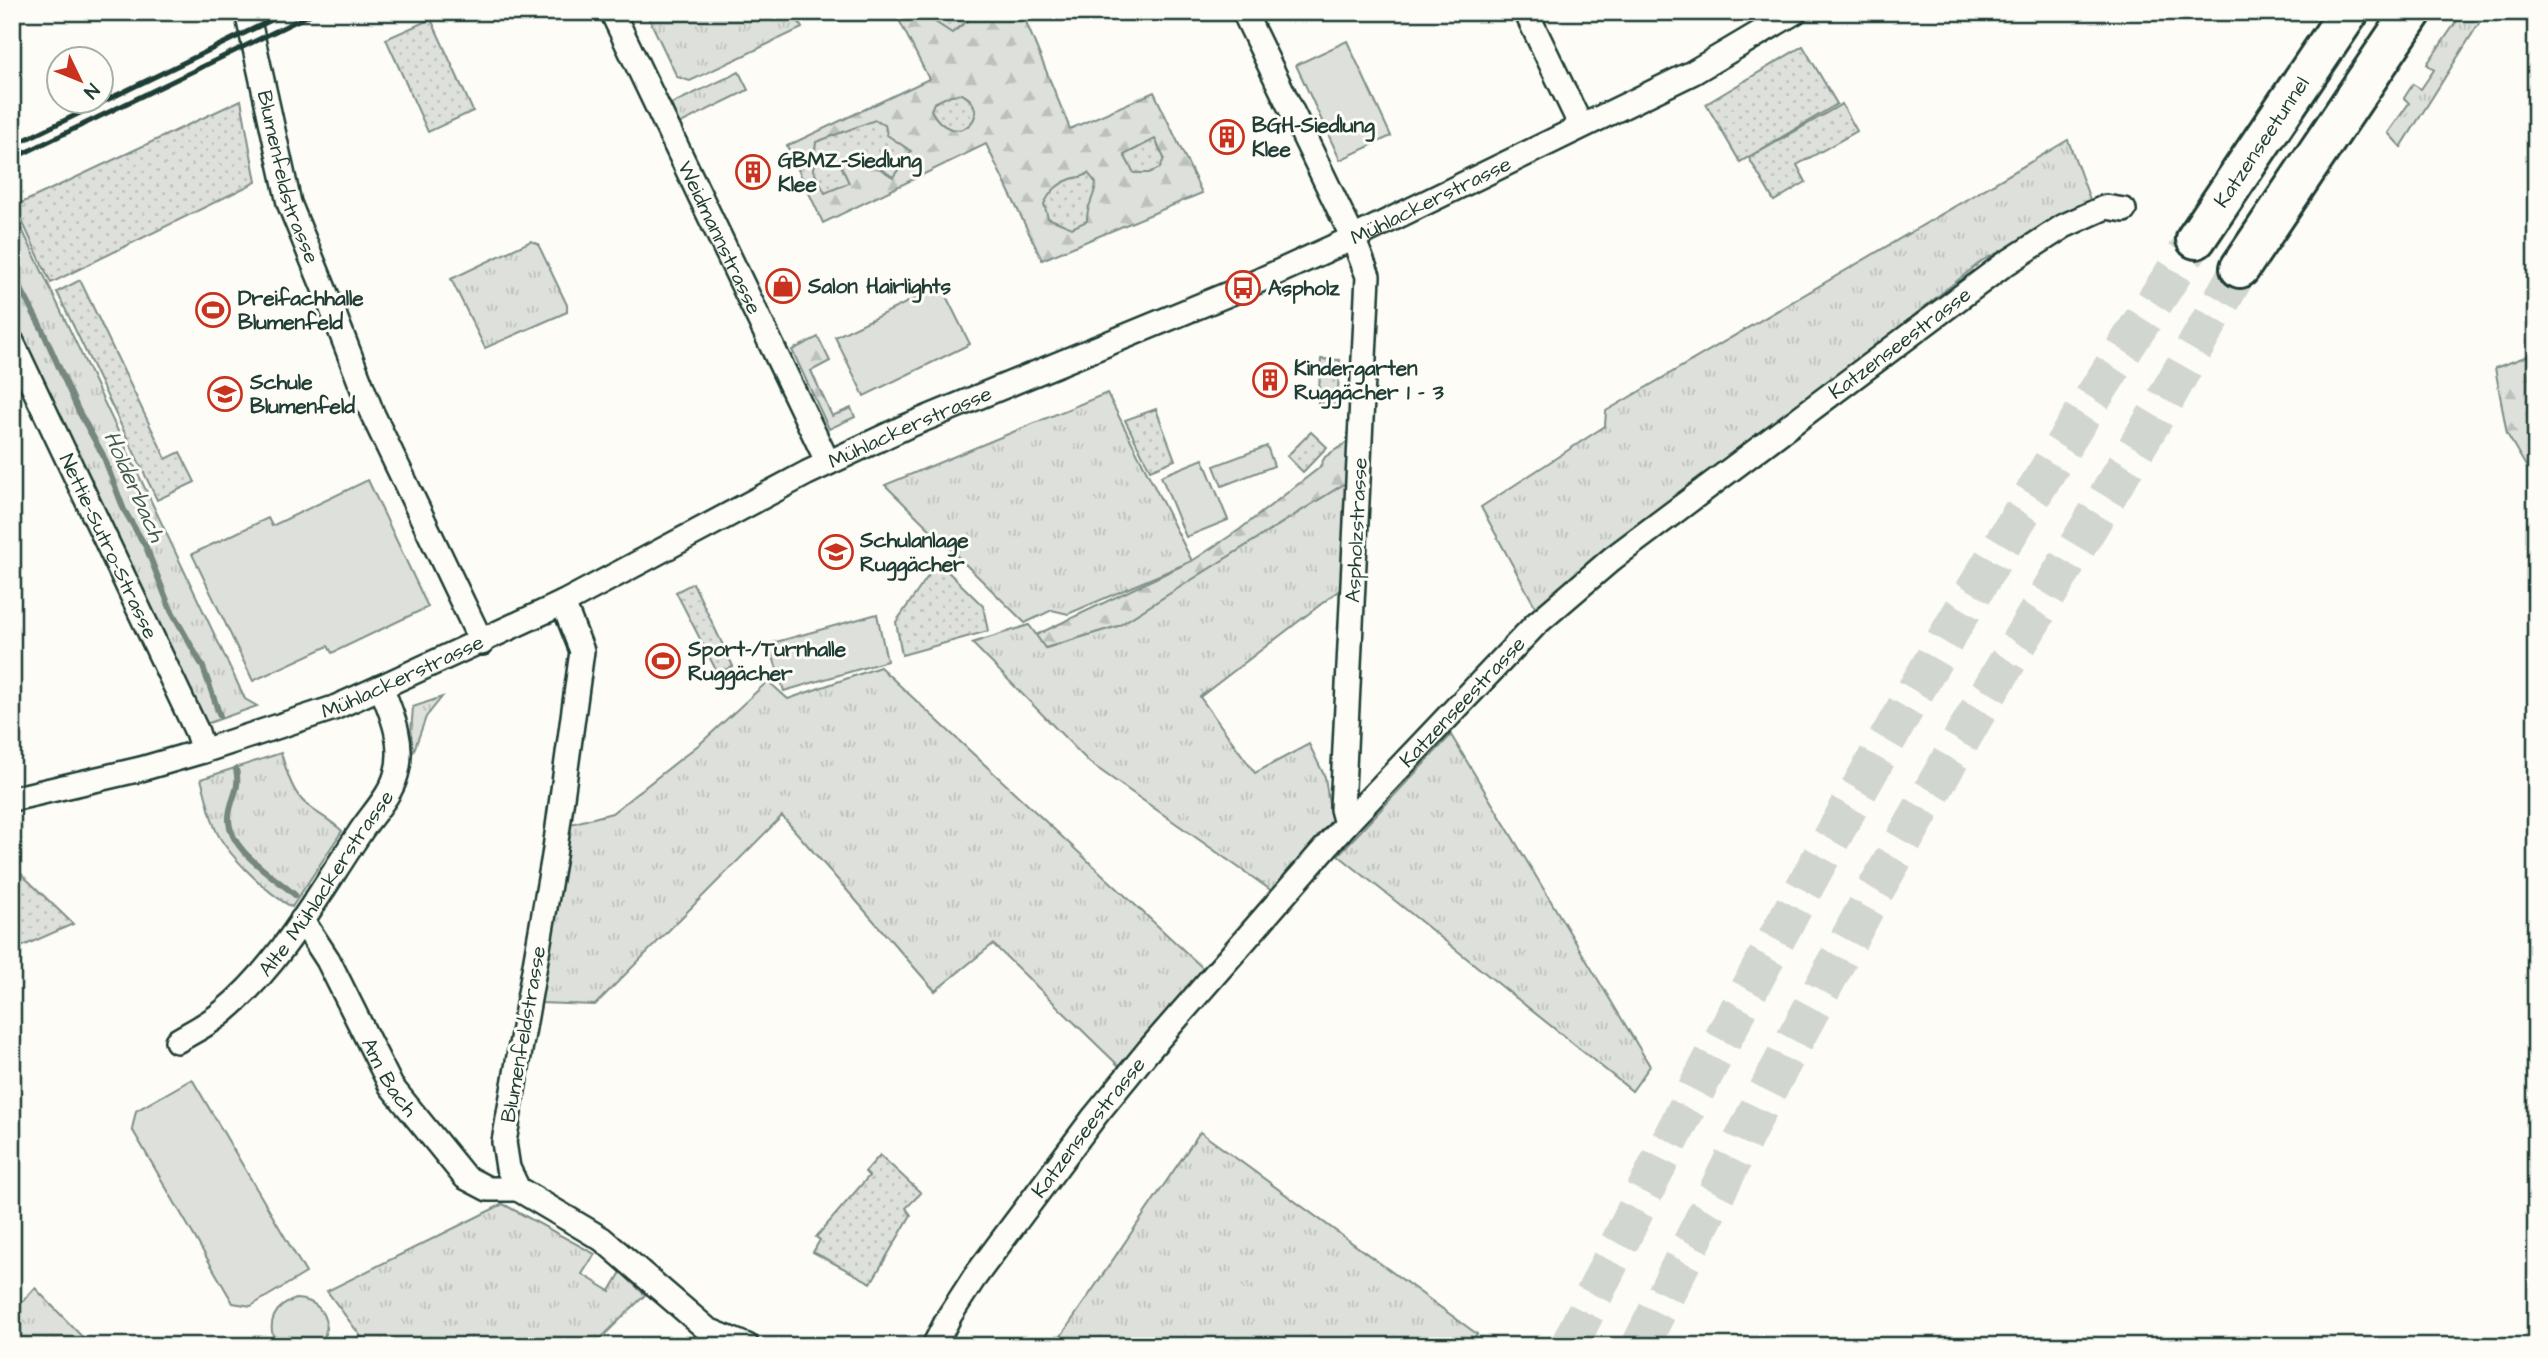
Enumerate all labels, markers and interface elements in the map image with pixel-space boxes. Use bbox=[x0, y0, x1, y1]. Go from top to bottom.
north arrow bbox=[46, 46, 116, 116]
street label: Katzenseetunnel bbox=[2207, 71, 2316, 214]
text: N bbox=[77, 77, 105, 104]
street label: Blumenfeldstrasse bbox=[250, 88, 326, 268]
place label: BGH-Siedlung Klee bbox=[1252, 111, 1375, 164]
building icon: BGH-Siedlung Klee bbox=[1208, 118, 1246, 156]
place label: GBMZ-Siedlung Klee bbox=[778, 146, 922, 199]
street label: Mühlackerstrasse bbox=[1345, 149, 1516, 252]
building icon: GBMZ-Siedlung Klee bbox=[734, 153, 772, 191]
street label: Weidmannstrasse bbox=[670, 156, 769, 319]
shop icon: Salon Hairlights bbox=[764, 267, 802, 305]
bus stop icon: Aspholz bbox=[1224, 269, 1262, 307]
place label: Salon Hairlights bbox=[807, 272, 952, 303]
place label: Aspholz bbox=[1268, 274, 1340, 304]
street label: Katzenseestrasse bbox=[1823, 280, 1977, 406]
place label: Dreifachhalle Blumenfeld bbox=[238, 284, 364, 337]
sports icon: Dreifachhalle Blumenfeld bbox=[194, 291, 232, 329]
place label: Kindergarten Ruggächer 1 - 3 bbox=[1294, 354, 1444, 409]
building icon: Kindergarten Ruggächer 1 - 3 bbox=[1251, 361, 1289, 399]
place label: Schule Blumenfeld bbox=[249, 368, 355, 421]
school or university icon: Schule Blumenfeld bbox=[206, 375, 244, 413]
street label: Mühlackerstrasse bbox=[824, 379, 996, 476]
water label: Holderbach bbox=[95, 426, 173, 548]
street label: Nettie-Sutro-Strasse bbox=[52, 449, 165, 644]
street label: Aspholzstrasse bbox=[1338, 457, 1376, 603]
place label: Schulanlage Ruggächer bbox=[859, 526, 969, 581]
school or university icon: Schulanlage Ruggächer bbox=[817, 533, 855, 571]
street label: Mühlackerstrasse bbox=[318, 628, 488, 726]
street label: Katzenseestrasse bbox=[1393, 630, 1532, 774]
place label: Sport-/Turnhalle Ruggächer bbox=[687, 635, 847, 690]
sports icon: Sport-/Turnhalle Ruggächer bbox=[644, 642, 682, 680]
street label: Alte Mühlackerstrasse bbox=[252, 785, 401, 983]
street label: Blumenfeldstrasse bbox=[494, 944, 553, 1125]
street label: Am Bach bbox=[354, 1033, 424, 1123]
street label: Katzenseestrasse bbox=[1025, 1051, 1152, 1204]

